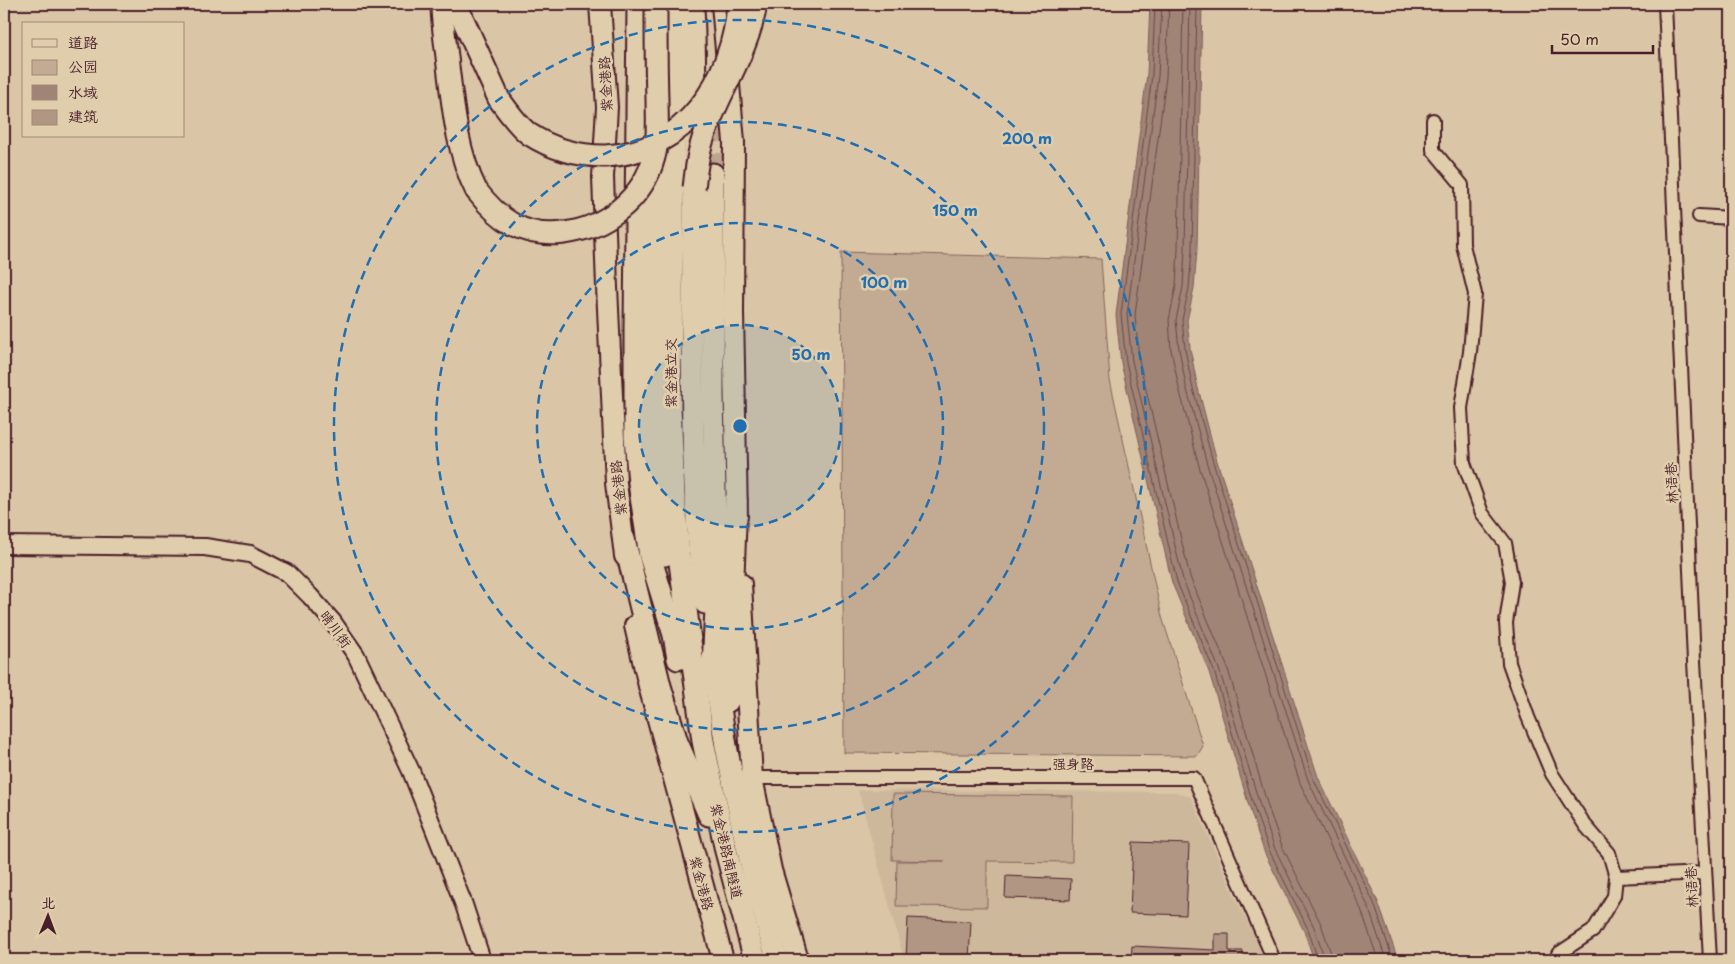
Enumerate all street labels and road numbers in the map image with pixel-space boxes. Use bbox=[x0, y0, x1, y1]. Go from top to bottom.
street label: 紫金港路 bbox=[593, 55, 617, 113]
street label: 紫金港立交 bbox=[660, 338, 681, 408]
street label: 紫金港路 bbox=[605, 459, 631, 517]
street label: 林语巷 bbox=[1659, 460, 1683, 505]
street label: 晴川街 bbox=[315, 606, 357, 652]
street label: 强身路 bbox=[1052, 753, 1094, 774]
street label: 紫金港路南隧道 bbox=[706, 801, 748, 901]
street label: 紫金港路 bbox=[685, 853, 719, 913]
street label: 林语巷 bbox=[1679, 864, 1703, 909]

